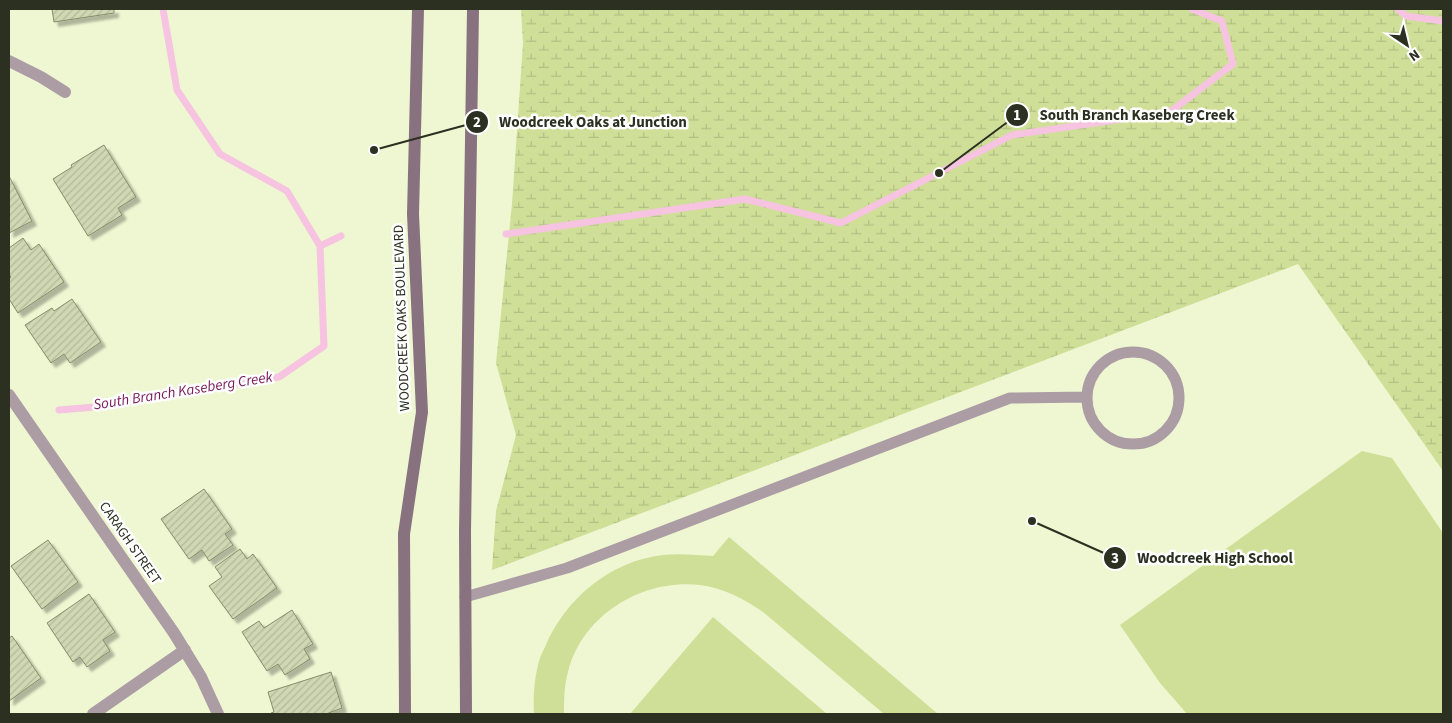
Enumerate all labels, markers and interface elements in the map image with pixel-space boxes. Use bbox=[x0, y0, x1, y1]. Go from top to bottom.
north arrow bbox=[1382, 20, 1432, 70]
text: N bbox=[1404, 44, 1423, 66]
callout: South Branch Kaseberg Creek bbox=[1005, 100, 1245, 130]
text: 1 bbox=[1013, 105, 1021, 126]
text: South Branch Kaseberg Creek bbox=[1039, 105, 1235, 126]
callout: Woodcreek Oaks at Junction bbox=[465, 107, 697, 137]
text: 2 bbox=[473, 112, 481, 133]
text: Woodcreek Oaks at Junction bbox=[499, 112, 687, 133]
street label: WOODCREEK OAKS BOULEVARD bbox=[389, 224, 415, 412]
water label: South Branch Kaseberg Creek bbox=[92, 366, 275, 416]
street label: CARAGH STREET bbox=[94, 498, 166, 589]
callout: Woodcreek High School bbox=[1102, 543, 1303, 573]
text: 3 bbox=[1111, 548, 1119, 569]
text: Woodcreek High School bbox=[1137, 548, 1294, 569]

